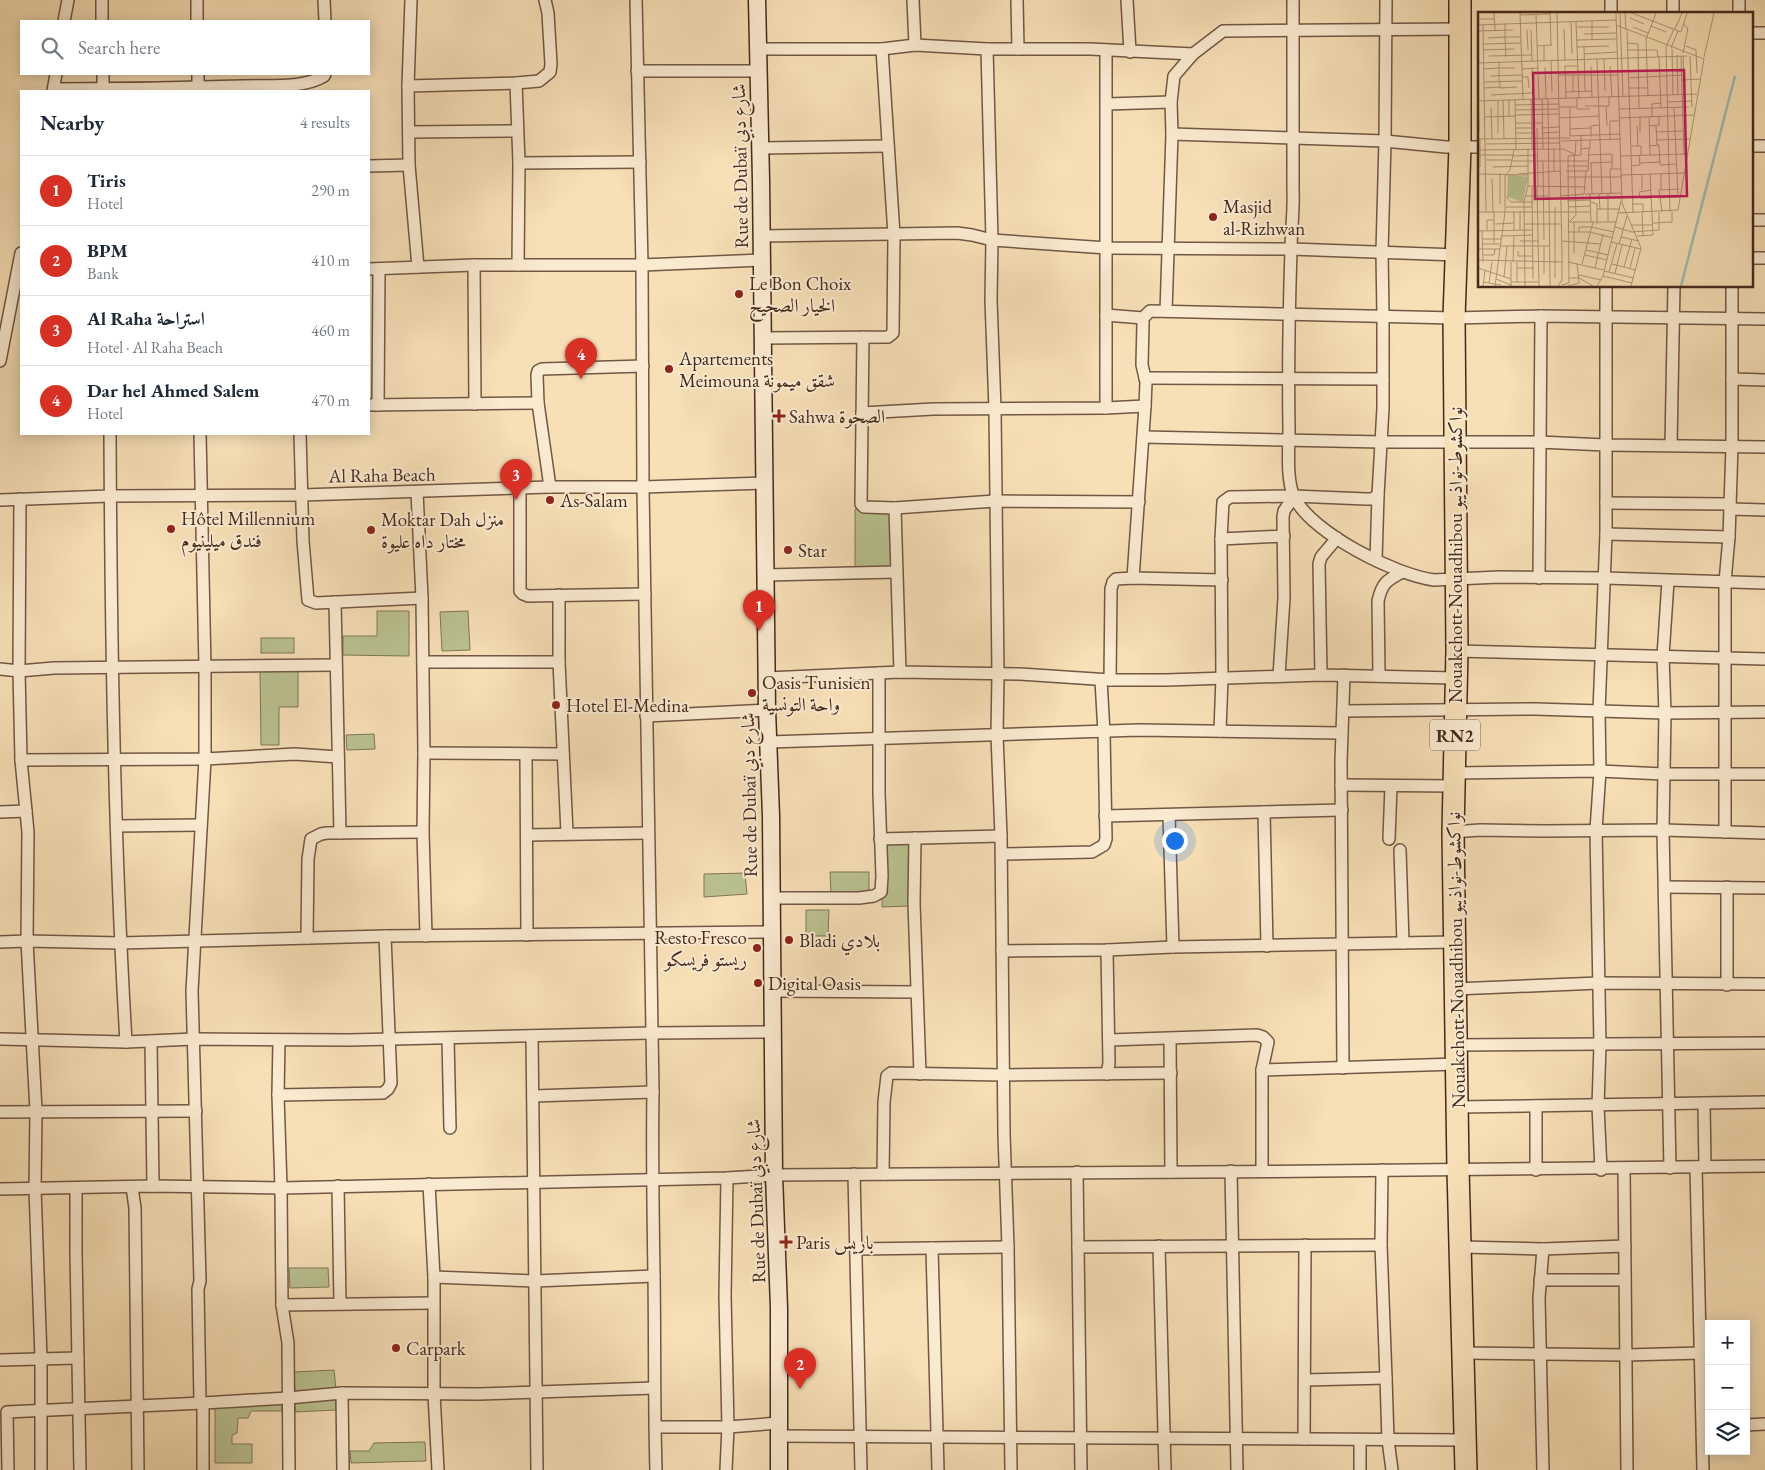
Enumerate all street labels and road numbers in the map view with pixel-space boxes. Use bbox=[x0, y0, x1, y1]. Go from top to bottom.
street label: Rue de Dubaï شارع دبي bbox=[726, 83, 757, 249]
street label: Nouakchott-Nouadhibou نواكشوط-نواذيبو bbox=[1443, 407, 1468, 703]
street label: Al Raha Beach bbox=[327, 462, 436, 488]
street label: Rue de Dubaï شارع دبي bbox=[735, 712, 766, 878]
road number: RN2 bbox=[1430, 720, 1480, 750]
street label: Nouakchott-Nouadhibou نواكشوط-نواذيبو bbox=[1441, 811, 1471, 1109]
street label: Rue de Dubaï شارع دبي bbox=[741, 1118, 774, 1284]

